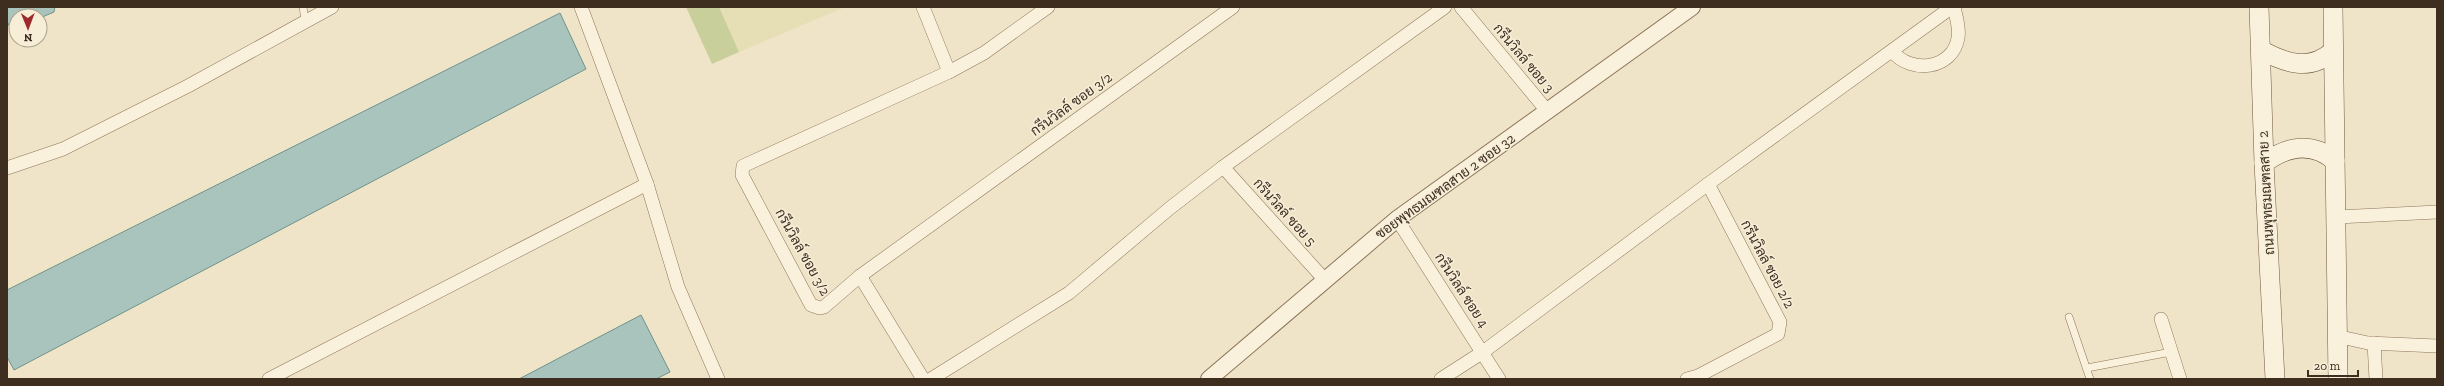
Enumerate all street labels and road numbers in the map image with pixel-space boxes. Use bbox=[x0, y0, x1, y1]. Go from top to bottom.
street label: กรีนวิลล์ ซอย 3 bbox=[1490, 20, 1558, 97]
street label: กรีนวิลล์ ซอย 3/2 bbox=[1026, 68, 1116, 140]
street label: ซอยพุทธมณฑลสาย 2 ซอย 32 bbox=[1372, 130, 1519, 244]
street label: ถนนพุทธมณฑลสาย 2 bbox=[2255, 130, 2279, 256]
street label: กรีนวิลล์ ซอย 5 bbox=[1250, 174, 1320, 250]
street label: กรีนวิลล์ ซอย 3/2 bbox=[772, 205, 834, 299]
street label: กรีนวิลล์ ซอย 2/2 bbox=[1737, 217, 1799, 311]
street label: กรีนวิลล์ ซอย 4 bbox=[1431, 249, 1493, 331]

